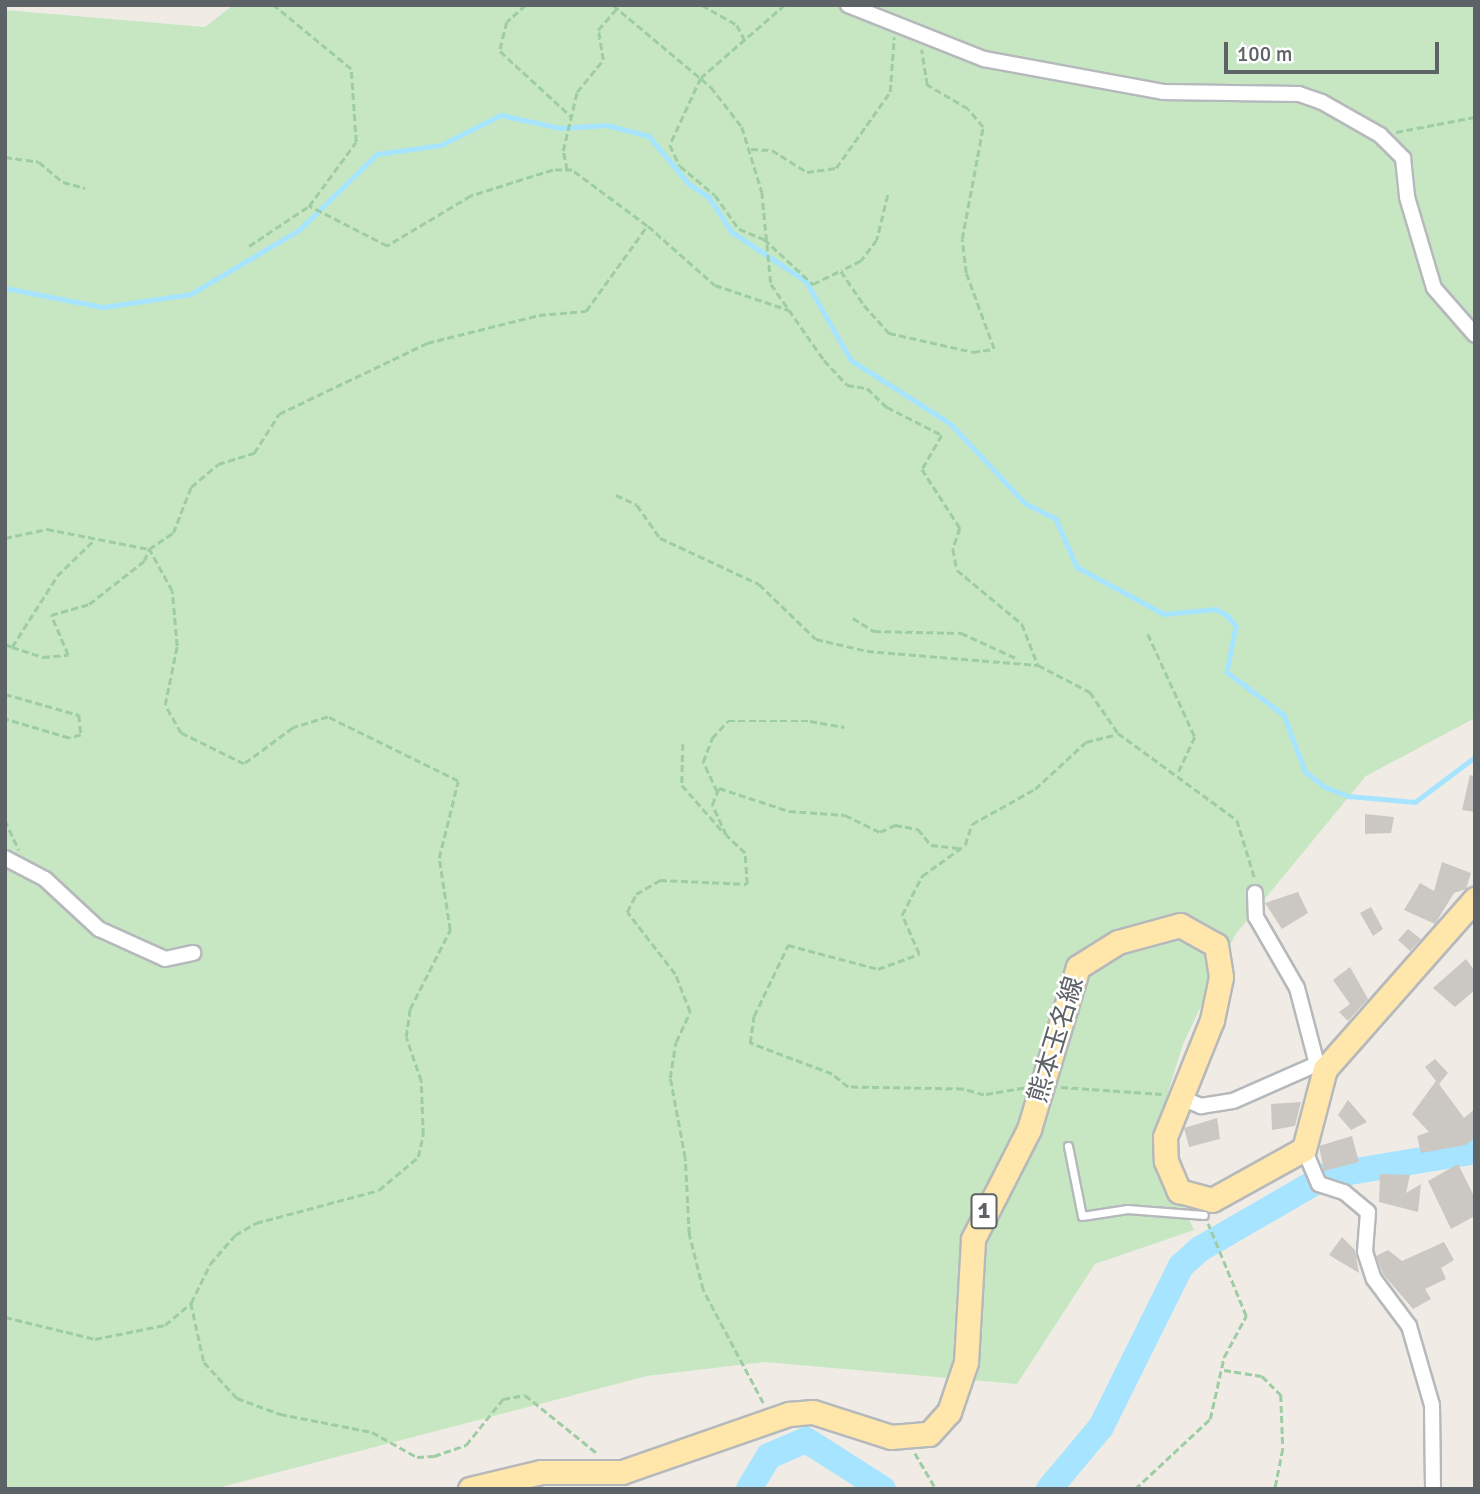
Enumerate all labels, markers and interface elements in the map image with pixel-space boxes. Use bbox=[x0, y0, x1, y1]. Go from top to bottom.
scale bar bbox=[1228, 28, 1443, 72]
text: 100 m bbox=[1237, 41, 1292, 67]
street label: 熊本玉名線 bbox=[1023, 973, 1091, 1107]
road number: 1 bbox=[970, 1190, 998, 1232]

